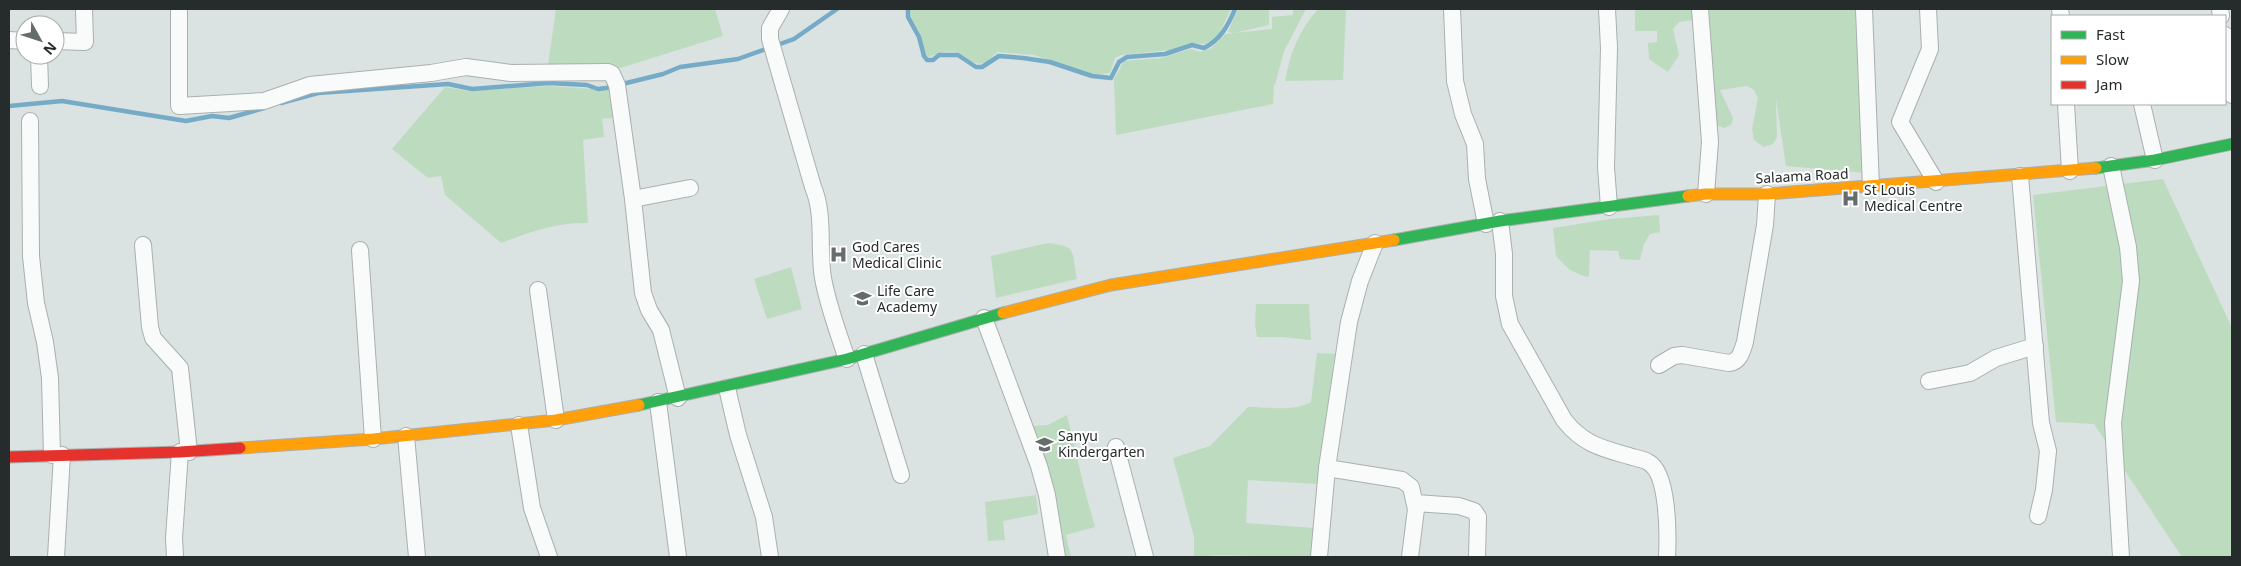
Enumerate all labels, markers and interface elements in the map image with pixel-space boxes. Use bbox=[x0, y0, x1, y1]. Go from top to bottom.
north arrow bbox=[15, 15, 65, 65]
legend bbox=[2051, 15, 2226, 105]
text: Fast bbox=[2096, 24, 2125, 44]
text: N bbox=[39, 38, 61, 59]
text: Slow bbox=[2096, 49, 2129, 69]
text: Jam bbox=[2094, 74, 2123, 94]
street label: Salaama Road bbox=[1755, 164, 1849, 187]
place label: St Louis Medical Centre bbox=[1864, 180, 1963, 215]
hospital icon: St Louis Medical Centre bbox=[1840, 188, 1860, 208]
place label: God Cares Medical Clinic bbox=[852, 237, 942, 272]
hospital icon: God Cares Medical Clinic bbox=[828, 245, 848, 265]
place label: Life Care Academy bbox=[877, 281, 938, 316]
school or university icon: Life Care Academy bbox=[853, 289, 873, 309]
place label: Sanyu Kindergarten bbox=[1058, 426, 1145, 461]
school or university icon: Sanyu Kindergarten bbox=[1034, 434, 1054, 454]

